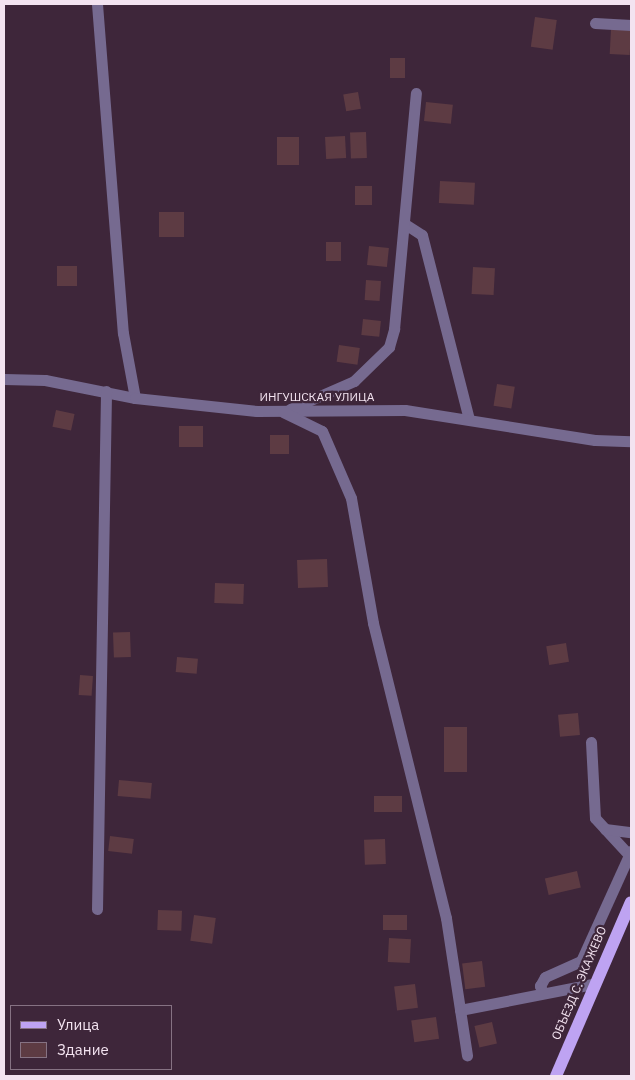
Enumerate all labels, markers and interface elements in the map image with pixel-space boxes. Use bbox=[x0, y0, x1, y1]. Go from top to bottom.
street label: ИНГУШСКАЯ УЛИЦА bbox=[260, 390, 374, 404]
street label: ОБЪЕЗД С. ЭКАЖЕВО bbox=[549, 924, 609, 1042]
legend bbox=[10, 1005, 172, 1070]
text: Улица bbox=[57, 1015, 99, 1034]
text: Здание bbox=[57, 1040, 109, 1059]

